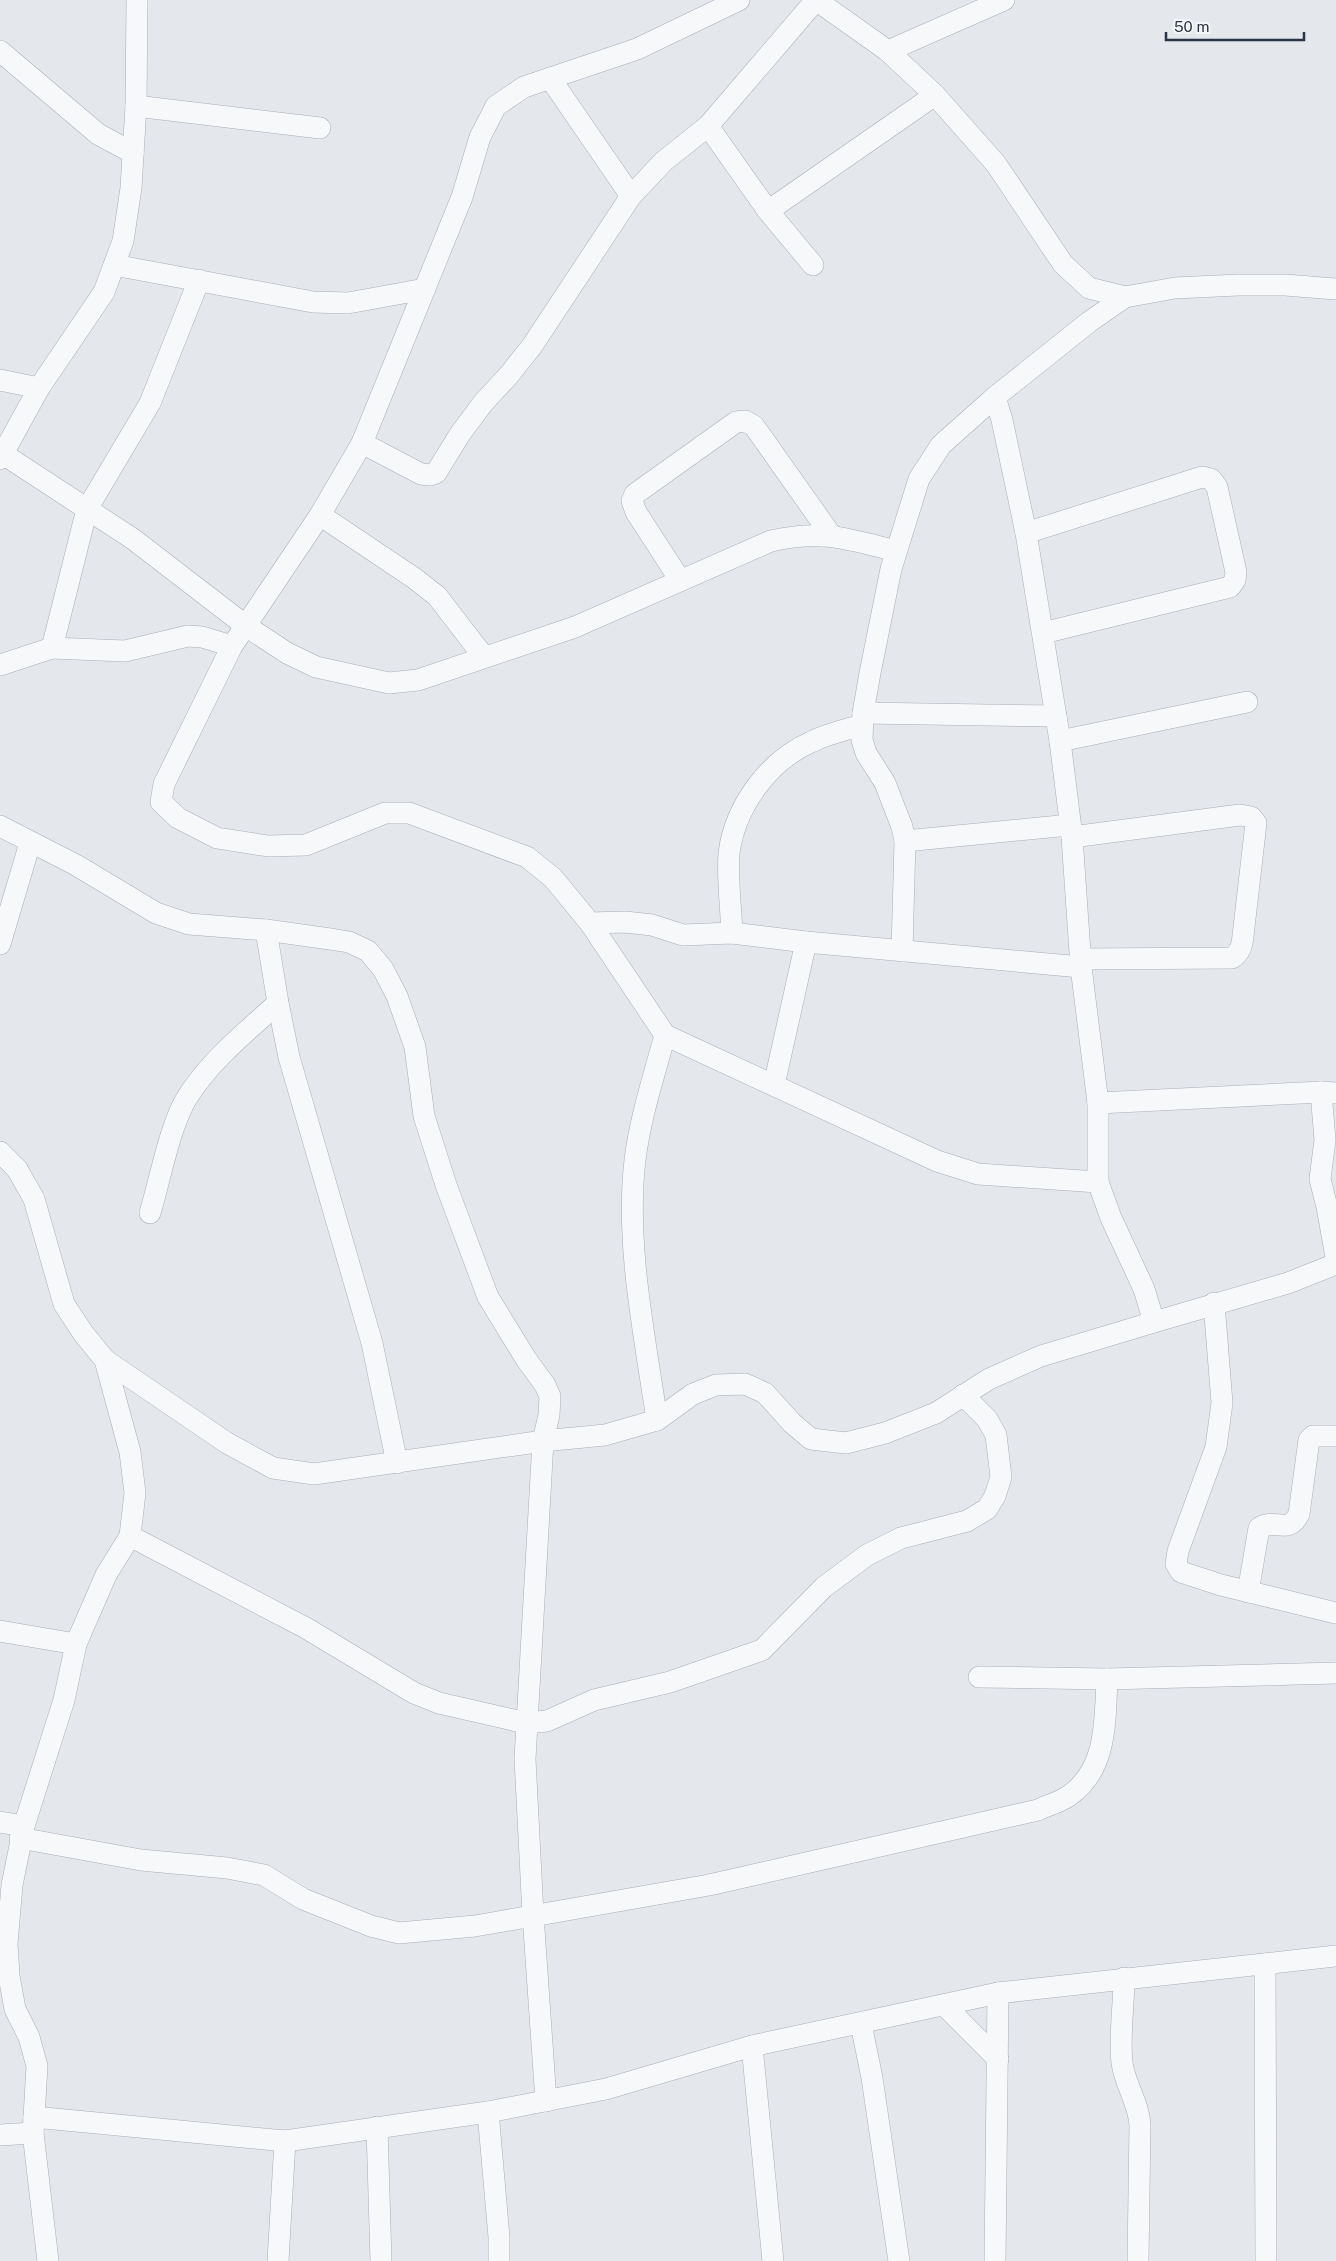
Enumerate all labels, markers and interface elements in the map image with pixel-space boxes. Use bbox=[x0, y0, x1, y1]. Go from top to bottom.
scale bar bbox=[1166, 10, 1304, 42]
text: 50 m bbox=[1174, 18, 1209, 35]

